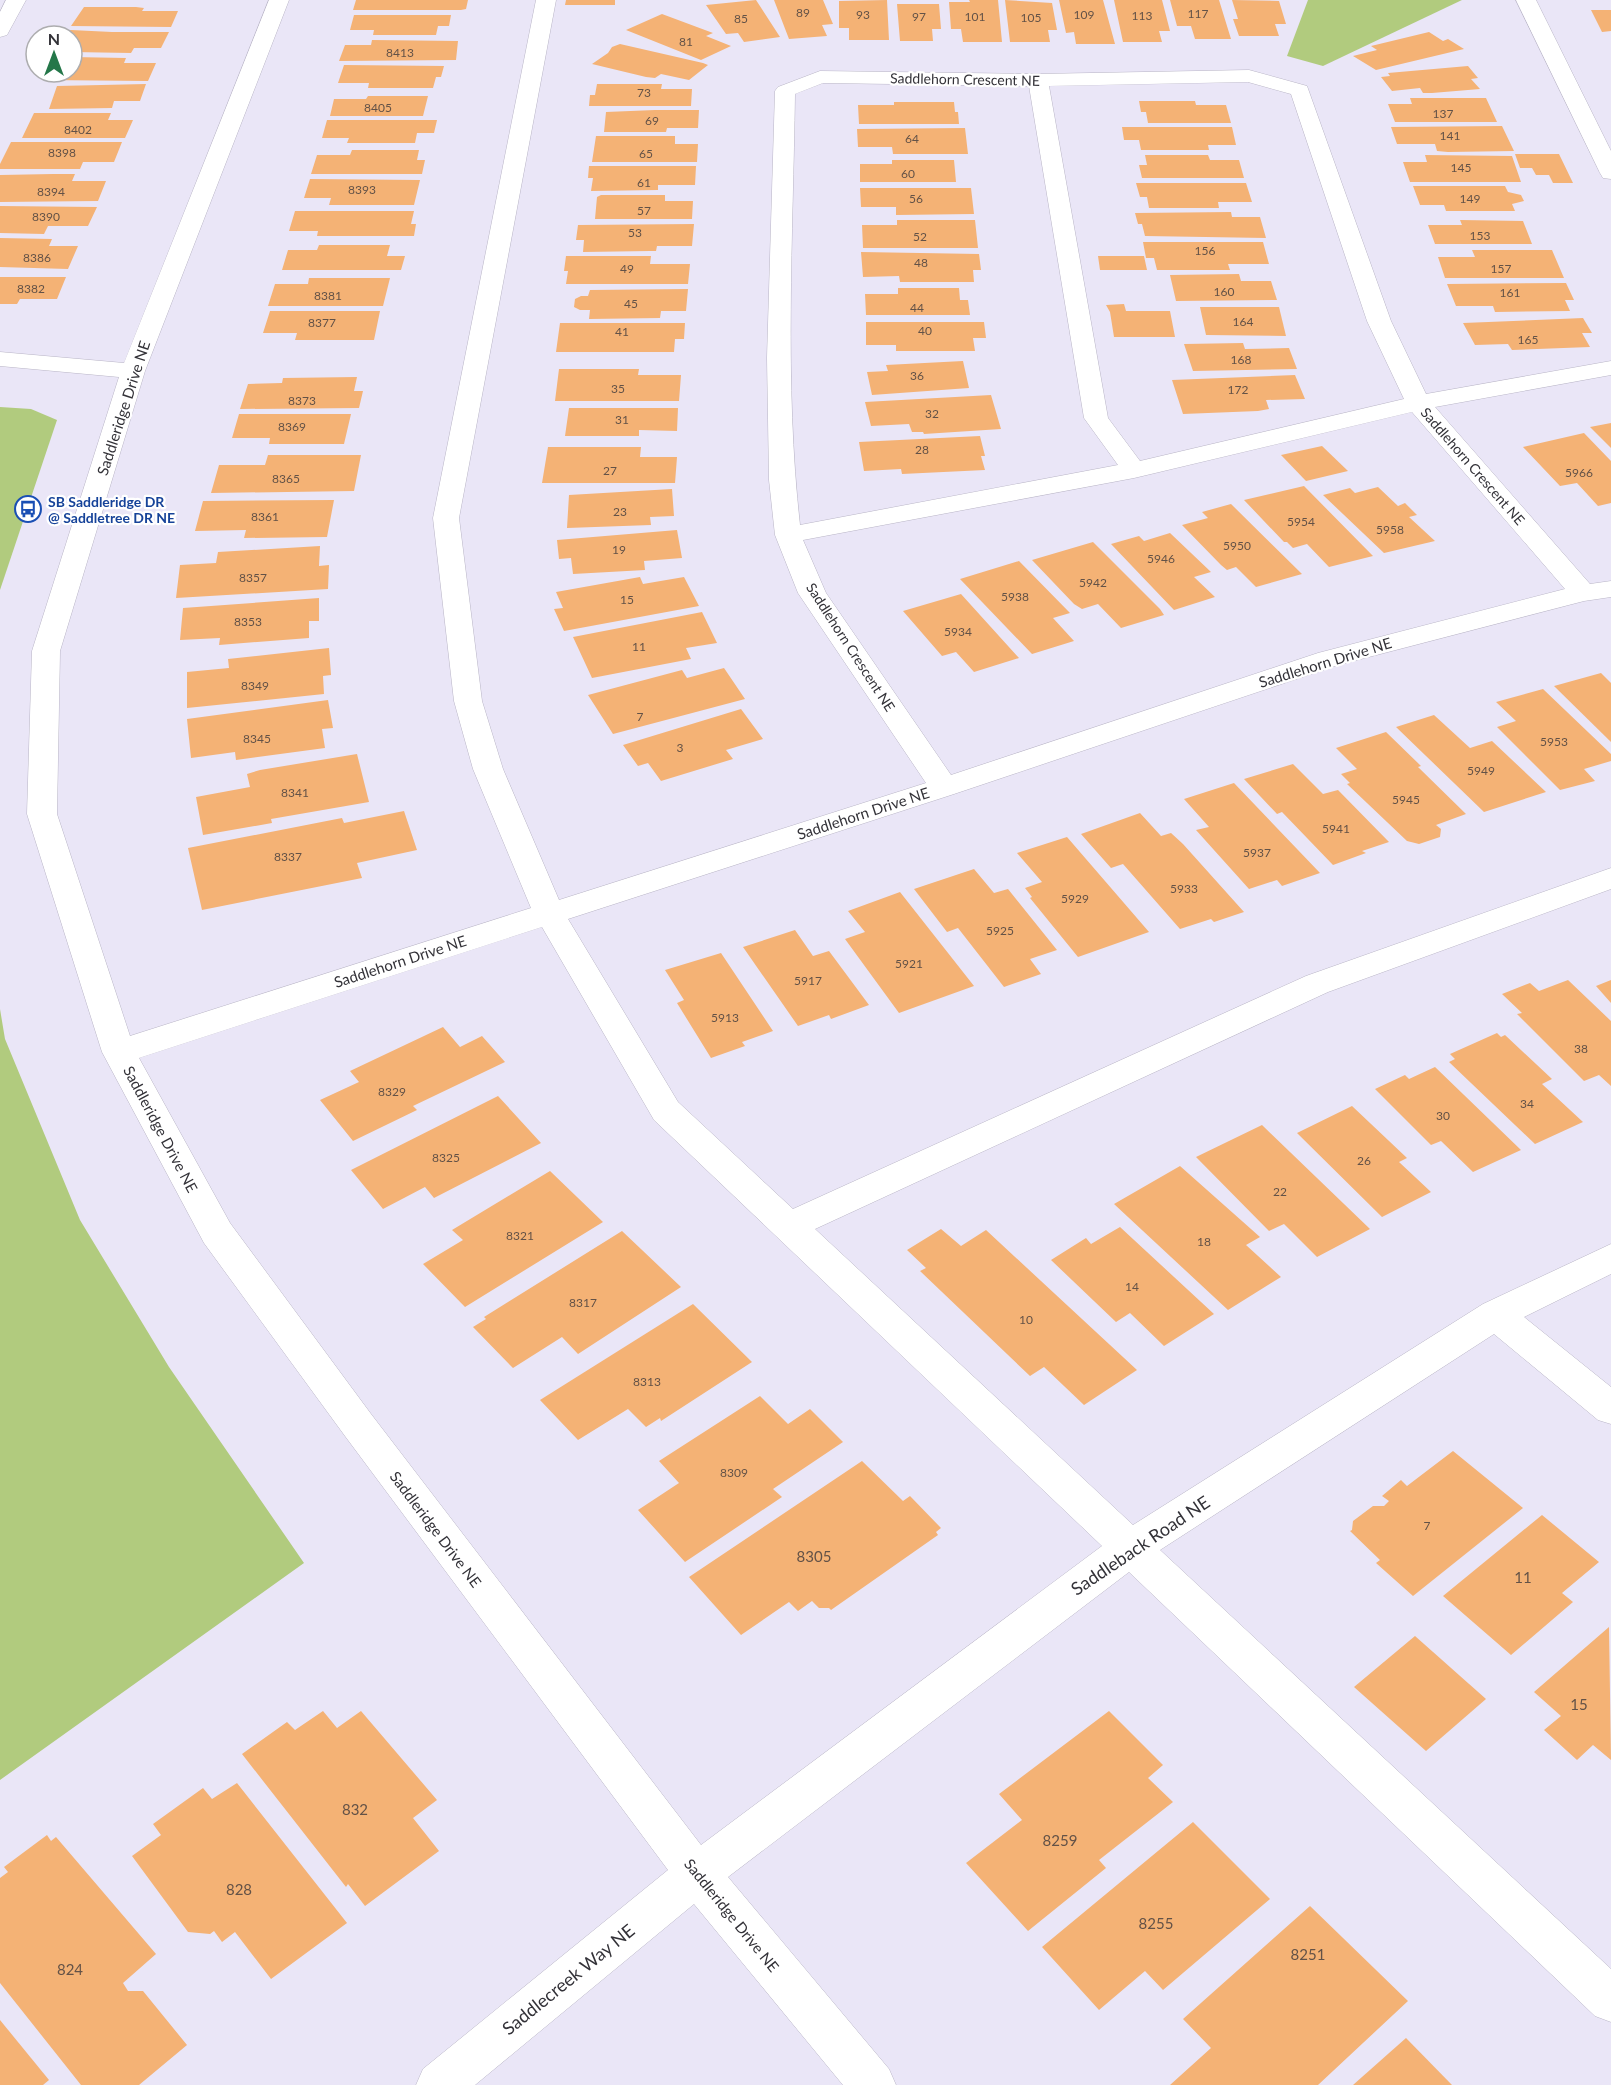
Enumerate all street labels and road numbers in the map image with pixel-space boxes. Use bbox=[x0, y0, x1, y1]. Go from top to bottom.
street label: Saddlehorn Crescent NE bbox=[890, 69, 1040, 89]
street label: Saddleridge Drive NE bbox=[93, 338, 153, 478]
street label: Saddlehorn Crescent NE bbox=[1417, 404, 1529, 528]
street label: Saddlehorn Crescent NE bbox=[803, 580, 899, 714]
street label: Saddlehorn Drive NE bbox=[1256, 633, 1394, 691]
street label: Saddlehorn Drive NE bbox=[795, 783, 931, 843]
street label: Saddlehorn Drive NE bbox=[332, 931, 468, 991]
street label: Saddleridge Drive NE bbox=[120, 1063, 202, 1195]
street label: Saddleridge Drive NE bbox=[387, 1468, 485, 1590]
street label: Saddleback Road NE bbox=[1066, 1490, 1214, 1600]
street label: Saddleridge Drive NE bbox=[681, 1855, 783, 1975]
street label: Saddlecreek Way NE bbox=[497, 1919, 639, 2039]

